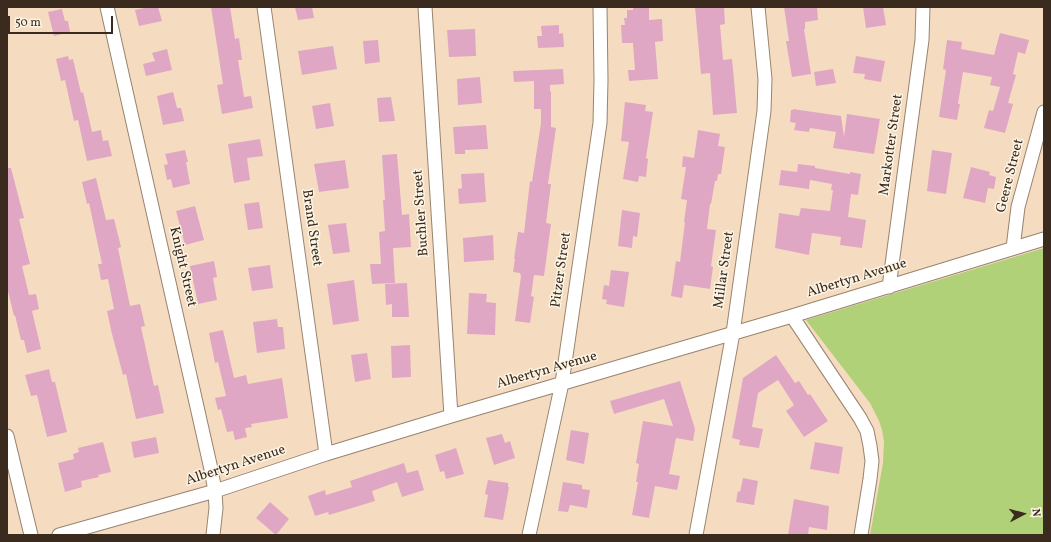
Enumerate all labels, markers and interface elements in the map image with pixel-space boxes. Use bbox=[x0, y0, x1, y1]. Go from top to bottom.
scale bar bbox=[10, 8, 115, 34]
text: 50 m bbox=[15, 15, 41, 31]
street label: Markotter Street bbox=[877, 93, 907, 197]
street label: Geere Street bbox=[994, 137, 1028, 215]
street label: Buchler Street bbox=[411, 169, 433, 257]
street label: Brand Street bbox=[297, 189, 325, 267]
street label: Knight Street bbox=[165, 225, 199, 309]
street label: Millar Street bbox=[711, 230, 739, 310]
street label: Pitzer Street bbox=[548, 231, 576, 309]
street label: Albertyn Avenue bbox=[805, 256, 909, 302]
street label: Albertyn Avenue bbox=[495, 349, 599, 393]
street label: Albertyn Avenue bbox=[184, 442, 288, 490]
north arrow bbox=[1003, 494, 1043, 534]
text: N bbox=[1028, 508, 1043, 517]

